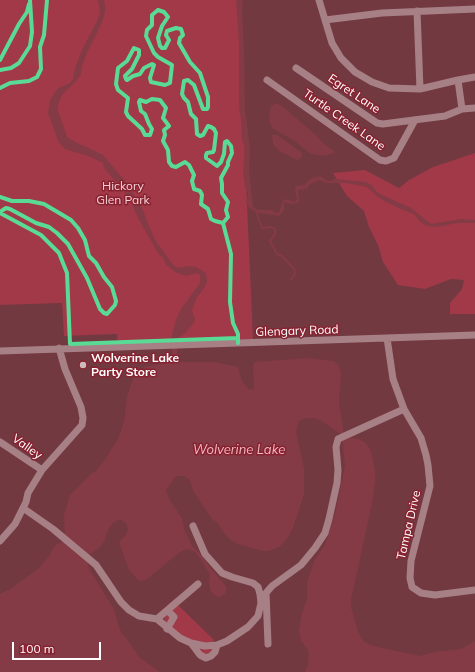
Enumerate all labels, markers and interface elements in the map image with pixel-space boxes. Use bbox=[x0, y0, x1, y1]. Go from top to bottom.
street label: Egret Lane bbox=[325, 71, 383, 117]
street label: Turtle Creek Lane bbox=[300, 86, 388, 154]
park label: Hickory Glen Park bbox=[96, 179, 150, 207]
street label: Glengary Road bbox=[255, 322, 339, 340]
place label: Wolverine Lake Party Store bbox=[91, 351, 179, 379]
marker: Wolverine Lake Party Store bbox=[78, 360, 88, 370]
street label: Valley bbox=[9, 432, 45, 462]
water label: Wolverine Lake bbox=[193, 442, 285, 458]
street label: Tampa Drive bbox=[394, 489, 424, 561]
scale bar bbox=[14, 634, 103, 660]
text: 100 m bbox=[19, 641, 54, 656]

